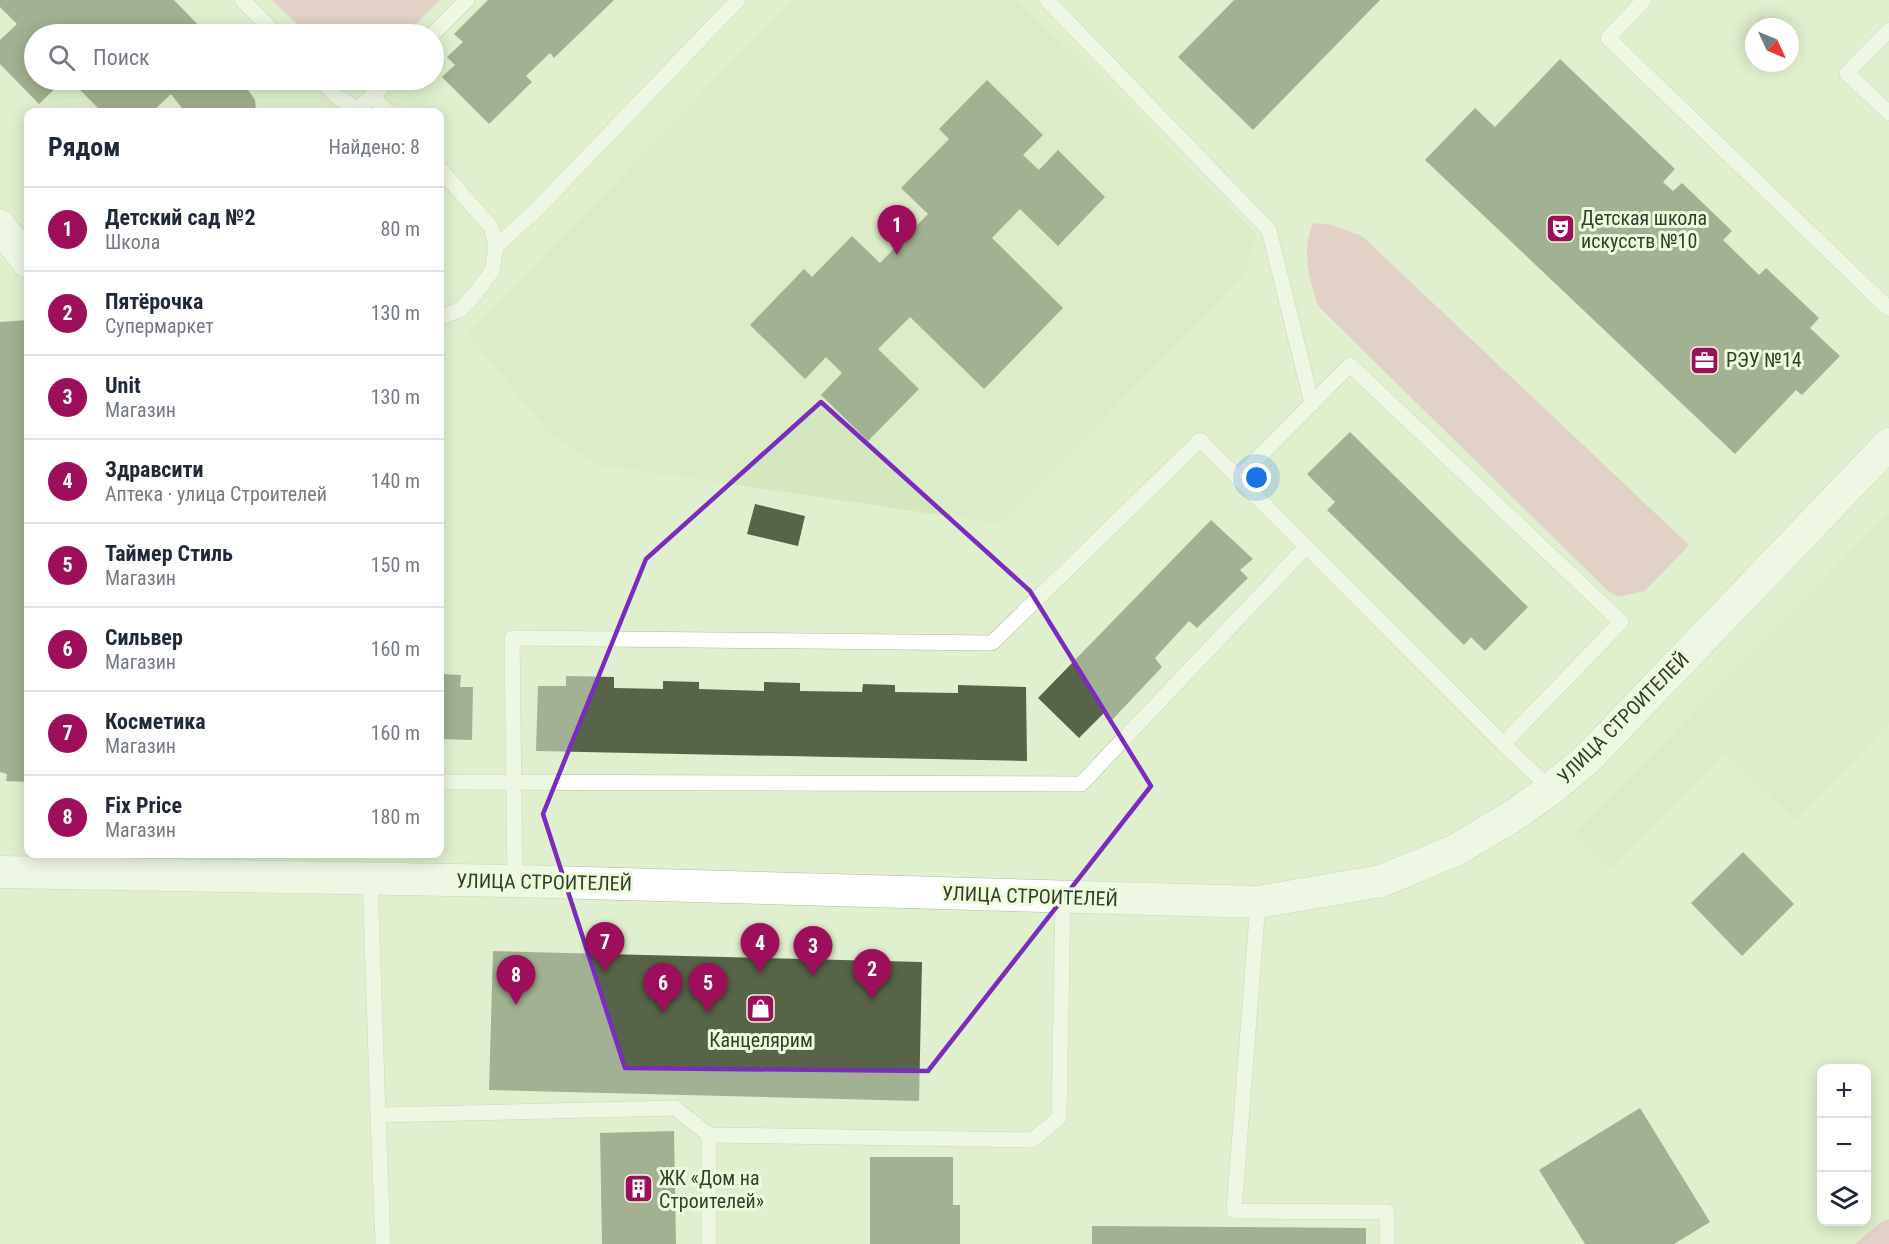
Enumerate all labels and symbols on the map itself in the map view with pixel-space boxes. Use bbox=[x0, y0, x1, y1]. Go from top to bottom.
north arrow bbox=[1745, 18, 1799, 72]
pin: 1 bbox=[878, 206, 916, 255]
place label: Детская школа искусств №10 bbox=[1581, 206, 1707, 253]
theatre icon: Детская школа искусств №10 bbox=[1544, 213, 1576, 245]
office icon: РЭУ №14 bbox=[1689, 344, 1721, 376]
place label: РЭУ №14 bbox=[1726, 348, 1802, 372]
your location bbox=[1242, 463, 1271, 492]
street label: УЛИЦА СТРОИТЕЛЕЙ bbox=[1552, 647, 1694, 789]
street label: УЛИЦА СТРОИТЕЛЕЙ bbox=[456, 868, 632, 896]
street label: УЛИЦА СТРОИТЕЛЕЙ bbox=[942, 881, 1118, 911]
pin: 7 bbox=[586, 922, 624, 972]
pin: 4 bbox=[740, 924, 780, 973]
pin: 3 bbox=[794, 926, 832, 976]
pin: 2 bbox=[852, 950, 892, 999]
pin: 8 bbox=[496, 956, 536, 1005]
pin: 6 bbox=[644, 964, 682, 1013]
pin: 5 bbox=[688, 964, 728, 1013]
shop icon: Канцелярим bbox=[745, 993, 777, 1025]
place label: Канцелярим bbox=[709, 1028, 813, 1052]
place label: ЖК «Дом на Строителей» bbox=[659, 1166, 764, 1213]
building icon: ЖК «Дом на Строителей» bbox=[622, 1173, 654, 1205]

